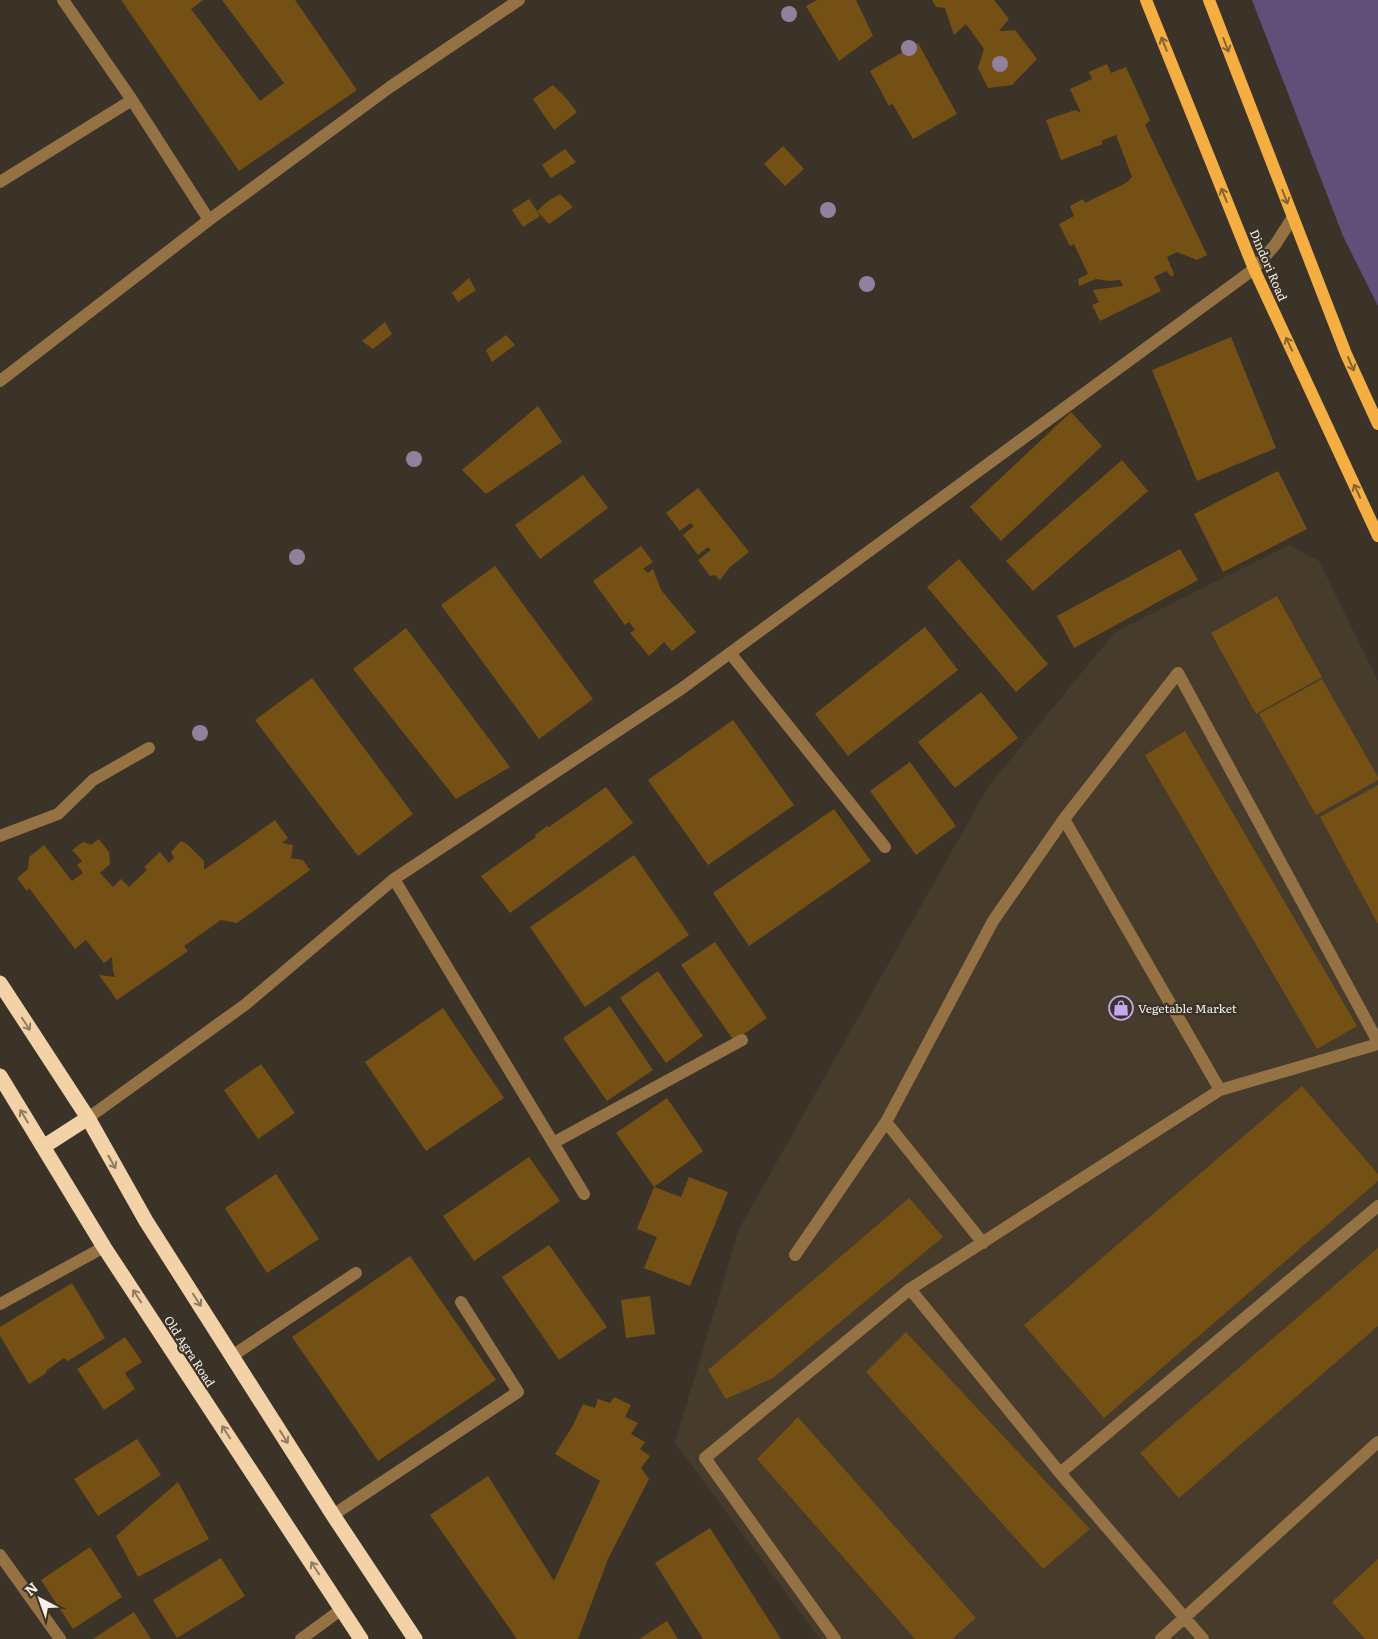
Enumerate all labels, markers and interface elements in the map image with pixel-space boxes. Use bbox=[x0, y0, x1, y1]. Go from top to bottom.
one-way arrow bbox=[1159, 37, 1168, 52]
one-way arrow bbox=[1223, 38, 1232, 53]
one-way arrow bbox=[1219, 188, 1229, 203]
one-way arrow bbox=[1281, 189, 1290, 204]
street label: Dindori Road bbox=[1246, 226, 1292, 304]
one-way arrow bbox=[1284, 337, 1293, 352]
one-way arrow bbox=[1347, 356, 1356, 371]
one-way arrow bbox=[1352, 484, 1362, 499]
shop icon: Vegetable Market bbox=[1108, 995, 1134, 1021]
place label: Vegetable Market bbox=[1138, 999, 1237, 1017]
one-way arrow bbox=[22, 1016, 32, 1030]
one-way arrow bbox=[19, 1110, 29, 1124]
one-way arrow bbox=[107, 1154, 117, 1169]
one-way arrow bbox=[132, 1290, 142, 1304]
one-way arrow bbox=[192, 1293, 202, 1307]
street label: Old Agra Road bbox=[160, 1312, 220, 1391]
one-way arrow bbox=[221, 1426, 231, 1440]
one-way arrow bbox=[279, 1430, 289, 1444]
one-way arrow bbox=[310, 1561, 320, 1575]
north arrow bbox=[15, 1574, 65, 1624]
text: N bbox=[20, 1577, 42, 1600]

